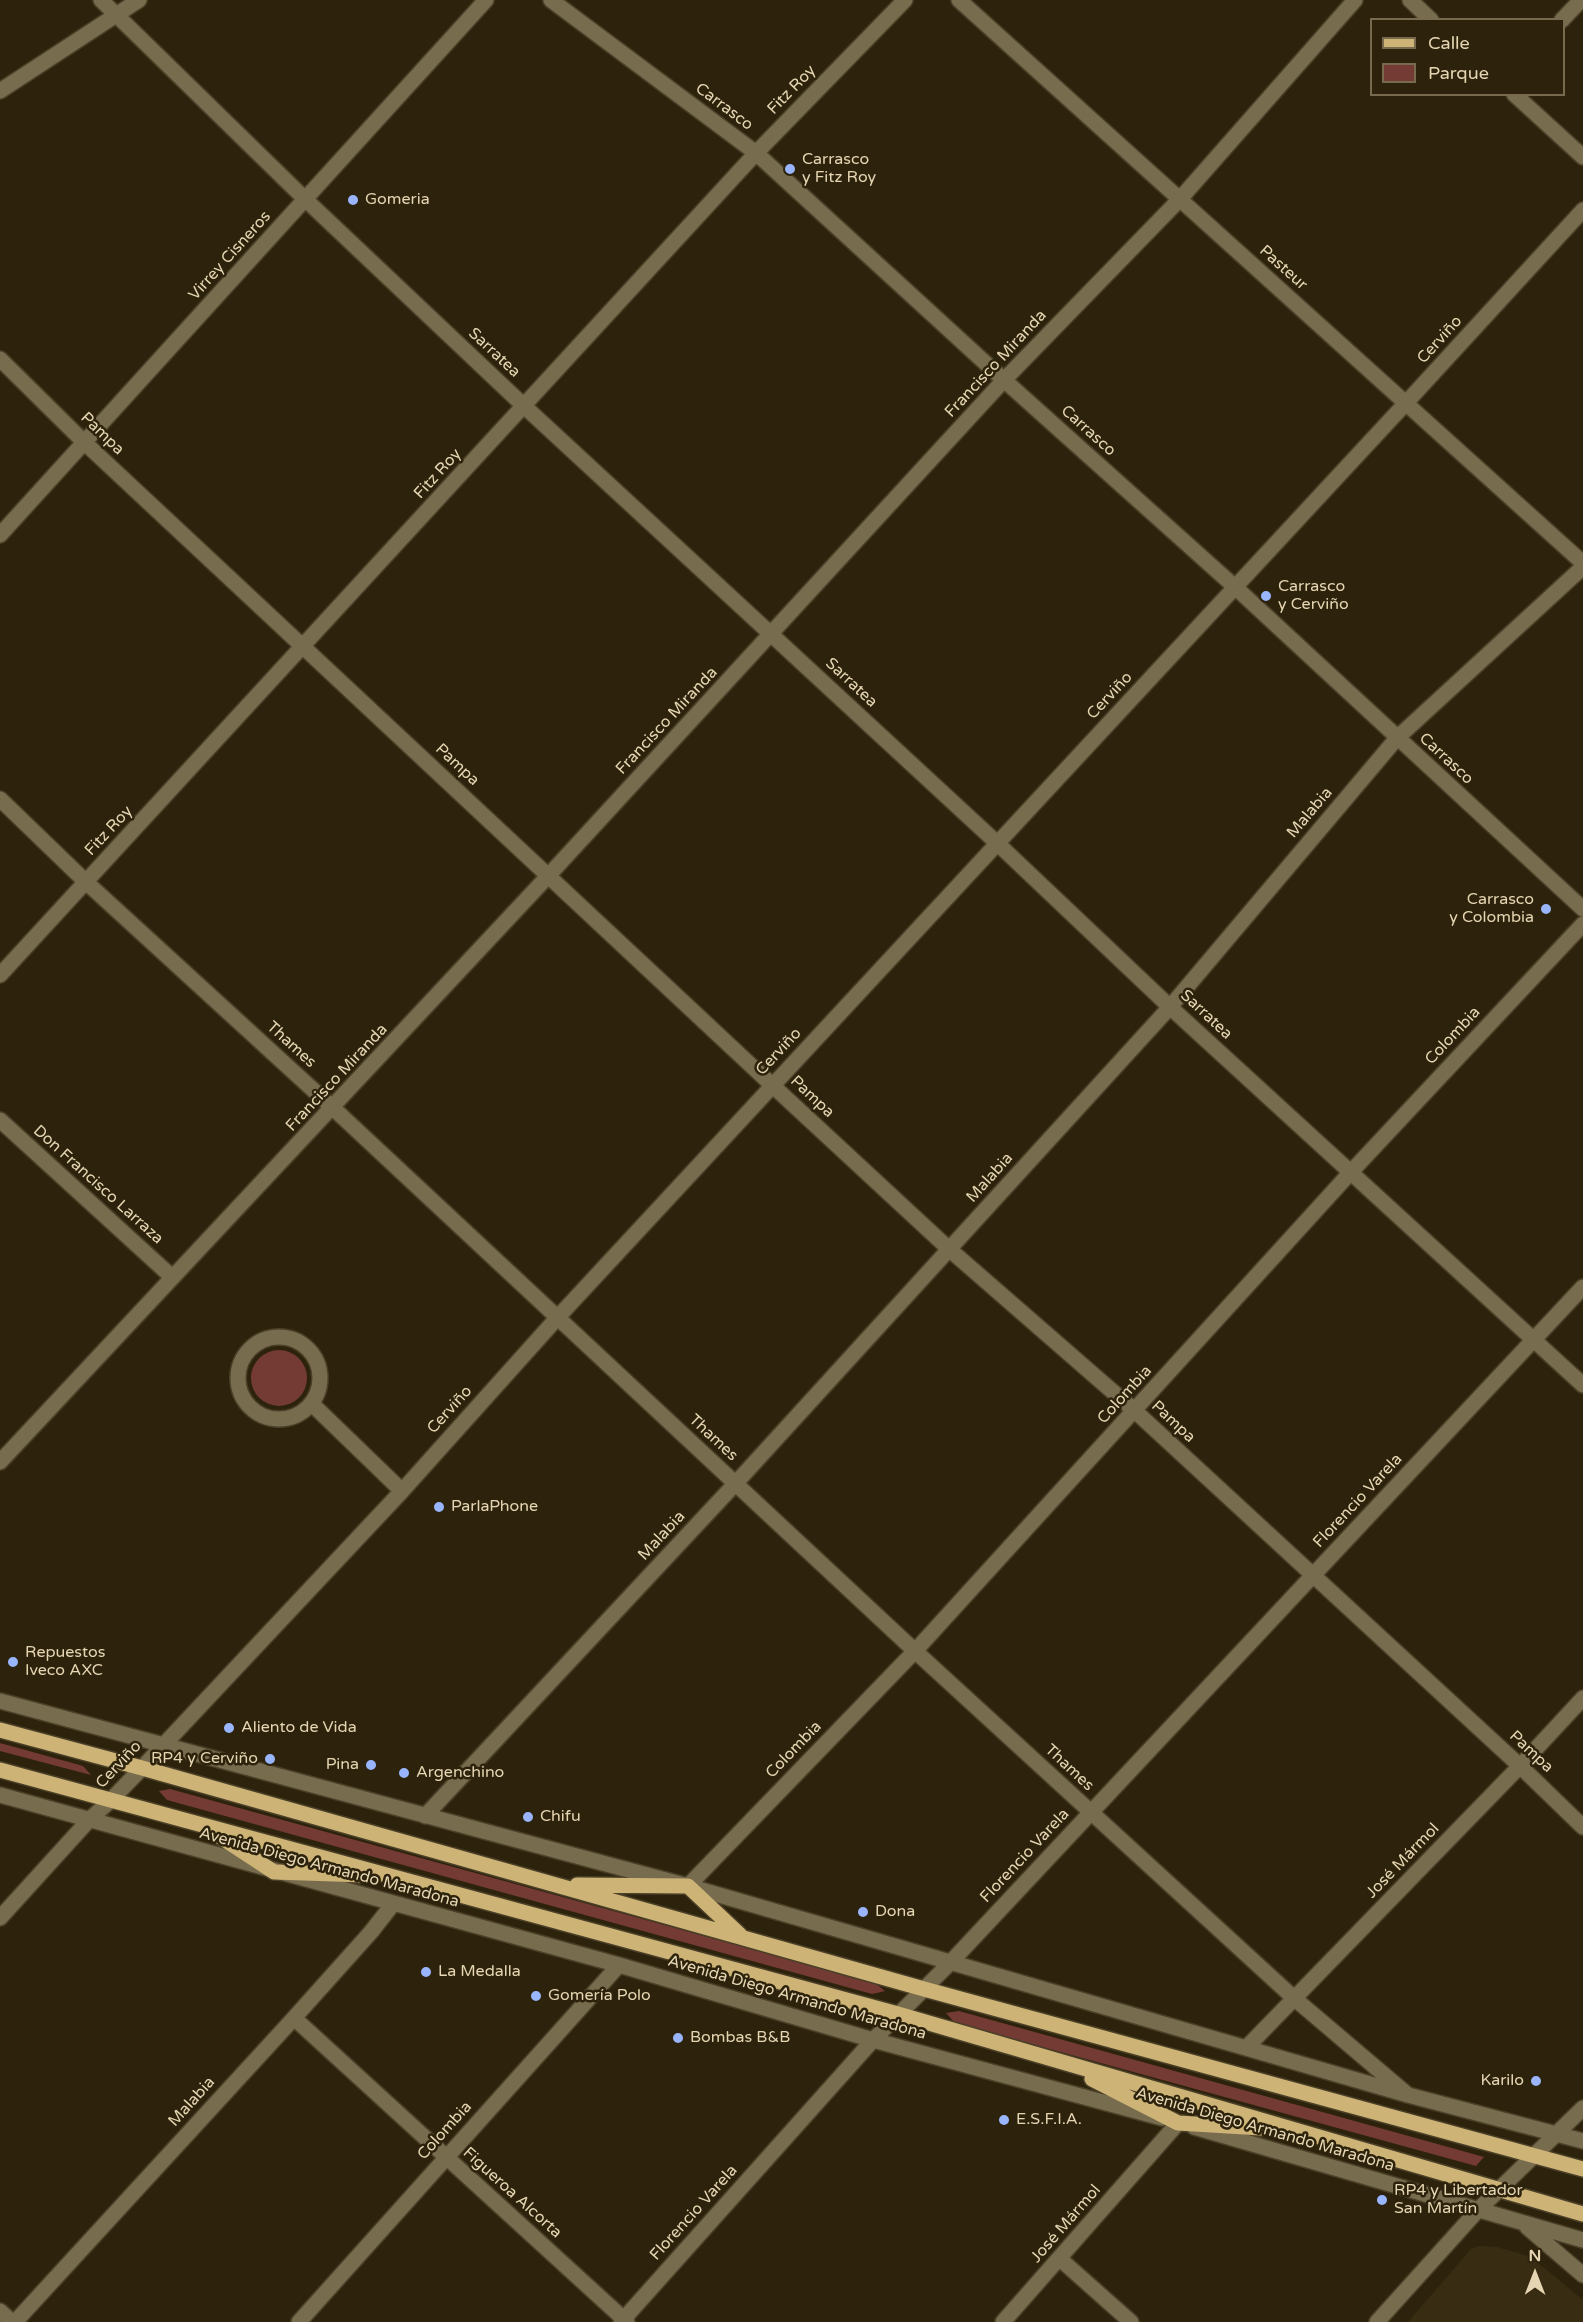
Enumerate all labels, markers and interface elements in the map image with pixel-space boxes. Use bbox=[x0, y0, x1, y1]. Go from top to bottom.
legend bbox=[1370, 18, 1565, 96]
text: Calle bbox=[1428, 32, 1470, 54]
street label: Fitz Roy bbox=[764, 61, 820, 119]
text: Parque bbox=[1428, 62, 1489, 84]
street label: Carrasco bbox=[691, 79, 757, 135]
place label: Carrasco y Fitz Roy bbox=[802, 150, 876, 188]
marker: Carrasco y Fitz Roy bbox=[783, 162, 797, 176]
place label: Gomeria bbox=[365, 190, 430, 210]
marker: Gomeria bbox=[346, 193, 360, 207]
street label: Virrey Cisneros bbox=[185, 207, 275, 305]
street label: Pasteur bbox=[1255, 242, 1311, 294]
street label: Francisco Miranda bbox=[941, 306, 1051, 422]
street label: Cerviño bbox=[1413, 312, 1467, 368]
street label: Sarratea bbox=[464, 324, 524, 382]
street label: Carrasco bbox=[1057, 401, 1119, 461]
street label: Pampa bbox=[76, 409, 128, 459]
street label: Fitz Roy bbox=[410, 445, 466, 503]
place label: Carrasco y Cerviño bbox=[1278, 577, 1349, 615]
marker: Carrasco y Cerviño bbox=[1259, 589, 1273, 603]
street label: Sarratea bbox=[821, 654, 881, 712]
street label: Francisco Miranda bbox=[612, 663, 722, 779]
street label: Cerviño bbox=[1083, 668, 1137, 724]
street label: Carrasco bbox=[1415, 729, 1477, 789]
street label: Pampa bbox=[431, 740, 483, 790]
street label: Malabia bbox=[1283, 784, 1337, 842]
street label: Fitz Roy bbox=[81, 802, 137, 860]
place label: Carrasco y Colombia bbox=[1449, 890, 1534, 928]
marker: Carrasco y Colombia bbox=[1539, 902, 1553, 916]
street label: Sarratea bbox=[1176, 986, 1236, 1044]
street label: Colombia bbox=[1421, 1003, 1485, 1069]
street label: Thames bbox=[262, 1018, 320, 1072]
street label: Francisco Miranda bbox=[282, 1020, 392, 1136]
street label: Cerviño bbox=[752, 1024, 806, 1080]
street label: Pampa bbox=[786, 1072, 838, 1122]
street label: Don Francisco Larraza bbox=[29, 1122, 167, 1248]
street label: Malabia bbox=[963, 1149, 1017, 1207]
street label: Colombia bbox=[1094, 1362, 1156, 1428]
street label: Cerviño bbox=[423, 1382, 477, 1438]
street label: Pampa bbox=[1147, 1397, 1199, 1447]
street label: Thames bbox=[685, 1411, 741, 1465]
street label: Florencio Varela bbox=[1310, 1450, 1406, 1552]
place label: ParlaPhone bbox=[451, 1497, 538, 1517]
marker: ParlaPhone bbox=[432, 1500, 446, 1514]
street label: Malabia bbox=[634, 1507, 690, 1565]
place label: Repuestos Iveco AXC bbox=[25, 1643, 105, 1681]
marker: Repuestos Iveco AXC bbox=[6, 1655, 20, 1669]
street label: Colombia bbox=[762, 1717, 826, 1783]
place label: Aliento de Vida bbox=[241, 1718, 357, 1738]
marker: Aliento de Vida bbox=[222, 1721, 236, 1735]
street label: Pampa bbox=[1505, 1727, 1557, 1777]
street label: Cerviño bbox=[92, 1737, 146, 1793]
street label: Thames bbox=[1041, 1741, 1097, 1795]
place label: RP4 y Cerviño bbox=[151, 1749, 258, 1769]
marker: RP4 y Cerviño bbox=[263, 1752, 277, 1766]
place label: Pina bbox=[326, 1755, 359, 1775]
marker: Pina bbox=[364, 1758, 378, 1772]
place label: Argenchino bbox=[416, 1763, 504, 1783]
marker: Argenchino bbox=[397, 1766, 411, 1780]
street label: Florencio Varela bbox=[977, 1805, 1073, 1907]
place label: Chifu bbox=[540, 1807, 581, 1827]
marker: Chifu bbox=[521, 1810, 535, 1824]
street label: José Mármol bbox=[1362, 1819, 1444, 1903]
street label: Avenida Diego Armando Maradona bbox=[197, 1824, 461, 1912]
place label: Dona bbox=[875, 1902, 915, 1922]
marker: Dona bbox=[856, 1905, 870, 1919]
street label: Avenida Diego Armando Maradona bbox=[665, 1952, 929, 2044]
place label: La Medalla bbox=[438, 1962, 521, 1982]
marker: La Medalla bbox=[419, 1965, 433, 1979]
place label: Gomería Polo bbox=[548, 1986, 651, 2006]
marker: Gomería Polo bbox=[529, 1989, 543, 2003]
place label: Bombas B&B bbox=[690, 2028, 790, 2048]
marker: Bombas B&B bbox=[671, 2031, 685, 2045]
place label: Karilo bbox=[1480, 2071, 1524, 2091]
street label: Malabia bbox=[165, 2073, 219, 2131]
marker: Karilo bbox=[1529, 2074, 1543, 2088]
street label: Avenida Diego Armando Maradona bbox=[1133, 2084, 1397, 2176]
street label: Colombia bbox=[414, 2098, 476, 2164]
place label: E.S.F.I.A. bbox=[1016, 2110, 1082, 2130]
marker: E.S.F.I.A. bbox=[997, 2113, 1011, 2127]
street label: Figueroa Alcorta bbox=[459, 2144, 565, 2242]
street label: Florencio Varela bbox=[646, 2161, 742, 2265]
street label: José Mármol bbox=[1027, 2181, 1105, 2267]
place label: RP4 y Libertador San Martín bbox=[1394, 2181, 1523, 2219]
marker: RP4 y Libertador San Martín bbox=[1375, 2193, 1389, 2207]
north arrow bbox=[1505, 2244, 1565, 2304]
text: N bbox=[1529, 2246, 1541, 2266]

